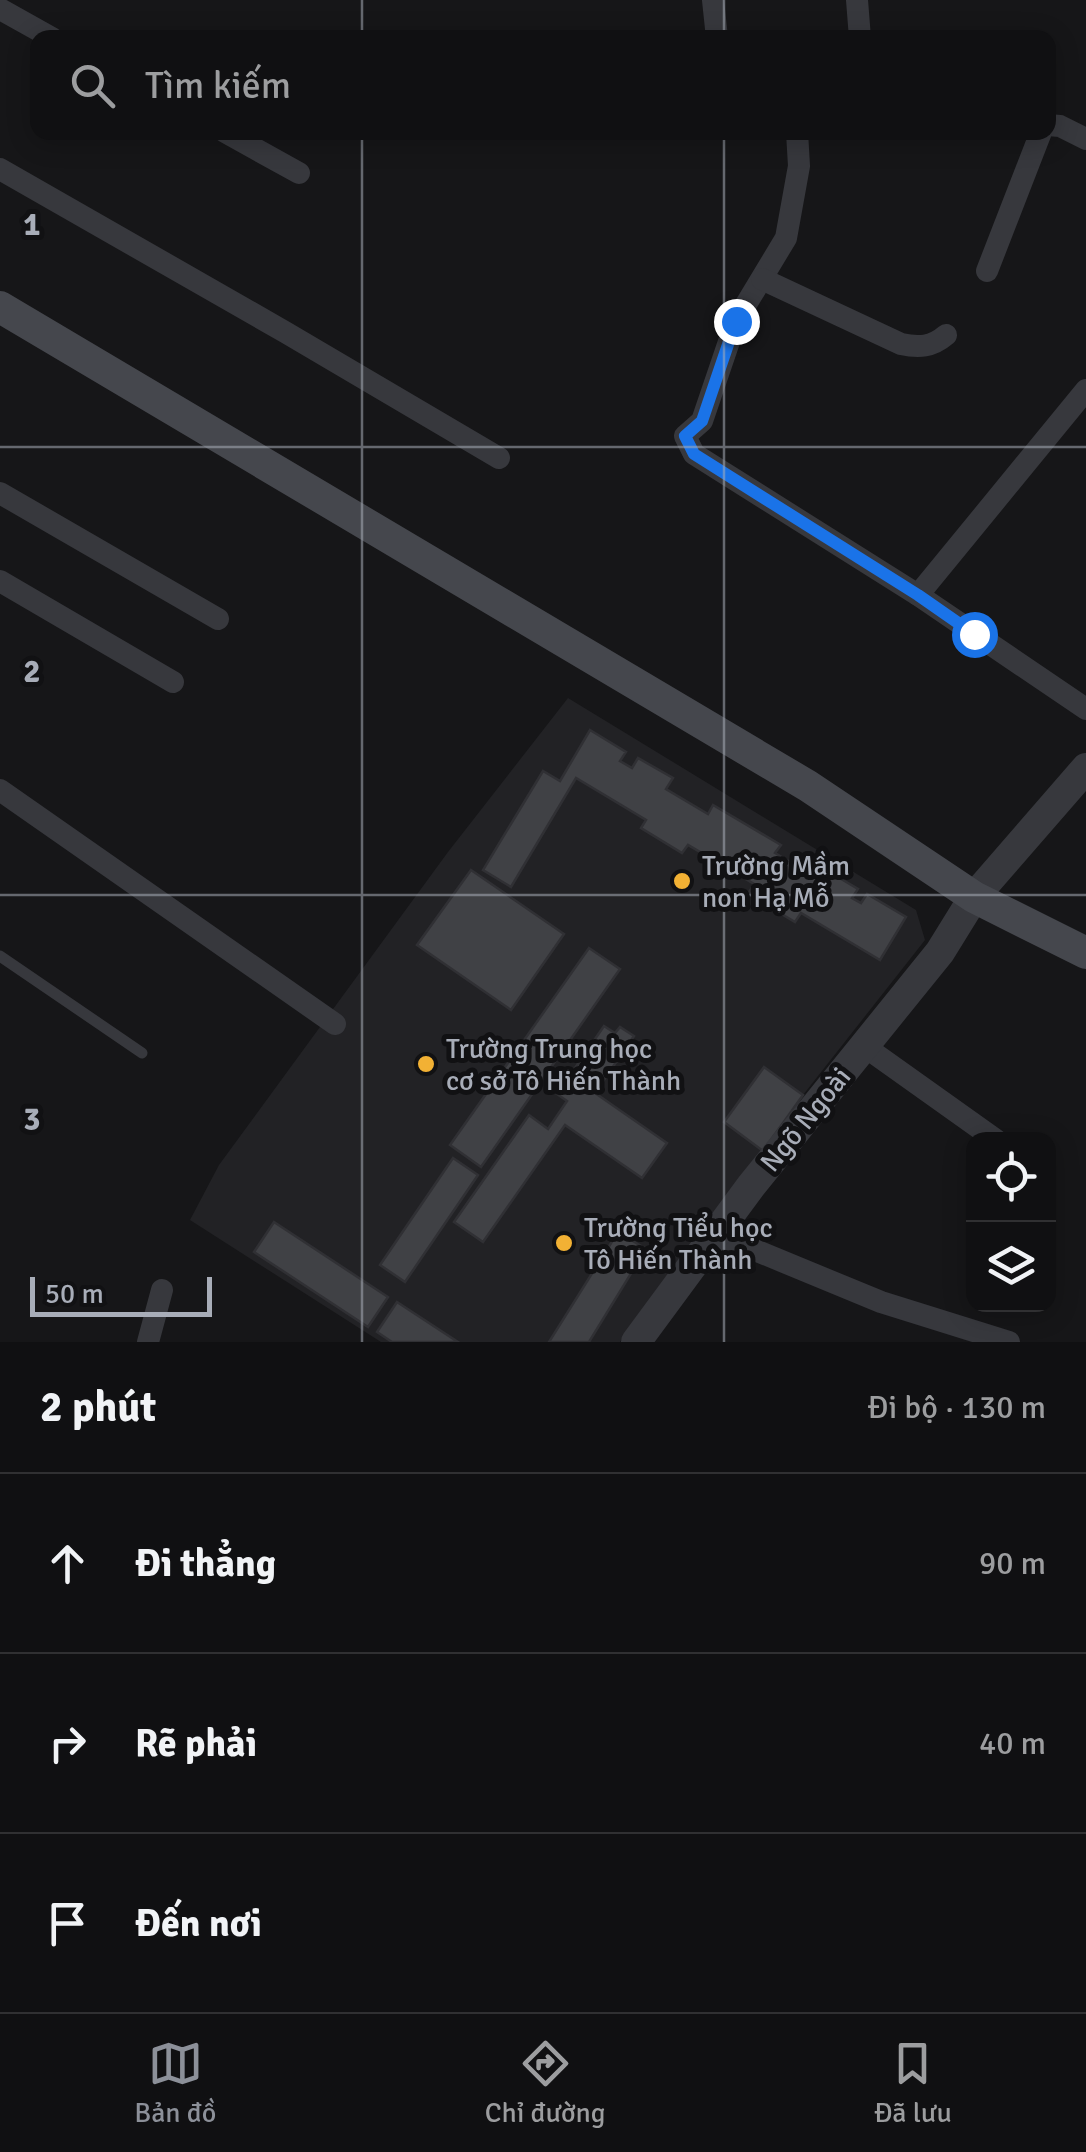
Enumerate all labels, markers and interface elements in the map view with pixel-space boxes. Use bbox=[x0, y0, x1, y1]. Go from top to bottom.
search box bbox=[30, 30, 1056, 140]
icon: search bbox=[65, 58, 120, 113]
text: Tìm kiếm bbox=[145, 62, 291, 109]
text: 1 bbox=[23, 205, 41, 244]
route end bbox=[714, 299, 760, 345]
route start bbox=[952, 612, 998, 658]
text: 2 bbox=[23, 652, 41, 691]
place label: Trường Mầm non Hạ Mỗ bbox=[702, 849, 850, 915]
marker: Trường Mầm non Hạ Mỗ bbox=[671, 870, 693, 892]
place label: Trường Trung học cơ sở Tô Hiến Thành bbox=[446, 1032, 681, 1098]
marker: Trường Trung học cơ sở Tô Hiến Thành bbox=[415, 1053, 437, 1075]
street label: Ngõ Ngoài bbox=[753, 1060, 858, 1179]
text: 3 bbox=[23, 1100, 41, 1139]
map controls bbox=[966, 1132, 1056, 1312]
button: locate bbox=[966, 1132, 1056, 1222]
place label: Trường Tiểu học Tô Hiến Thành bbox=[584, 1211, 773, 1277]
button: layers bbox=[966, 1222, 1056, 1312]
marker: Trường Tiểu học Tô Hiến Thành bbox=[553, 1232, 575, 1254]
scale bar bbox=[30, 1272, 212, 1316]
text: 50 m bbox=[45, 1277, 104, 1311]
text: 2 phút bbox=[40, 1382, 156, 1433]
text: Đi bộ · 130 m bbox=[867, 1388, 1046, 1427]
icon: ahead bbox=[40, 1536, 95, 1591]
text: Đi thẳng bbox=[135, 1540, 276, 1587]
text: 90 m bbox=[979, 1544, 1046, 1583]
icon: right bbox=[40, 1716, 95, 1771]
text: Rẽ phải bbox=[135, 1720, 257, 1767]
text: 40 m bbox=[979, 1724, 1046, 1763]
icon: arrive bbox=[40, 1896, 95, 1951]
text: Đến nơi bbox=[135, 1900, 262, 1947]
tab: Bản đồ bbox=[134, 2036, 216, 2130]
tab: Chỉ đường bbox=[485, 2036, 606, 2130]
tab: Đã lưu bbox=[874, 2036, 952, 2130]

